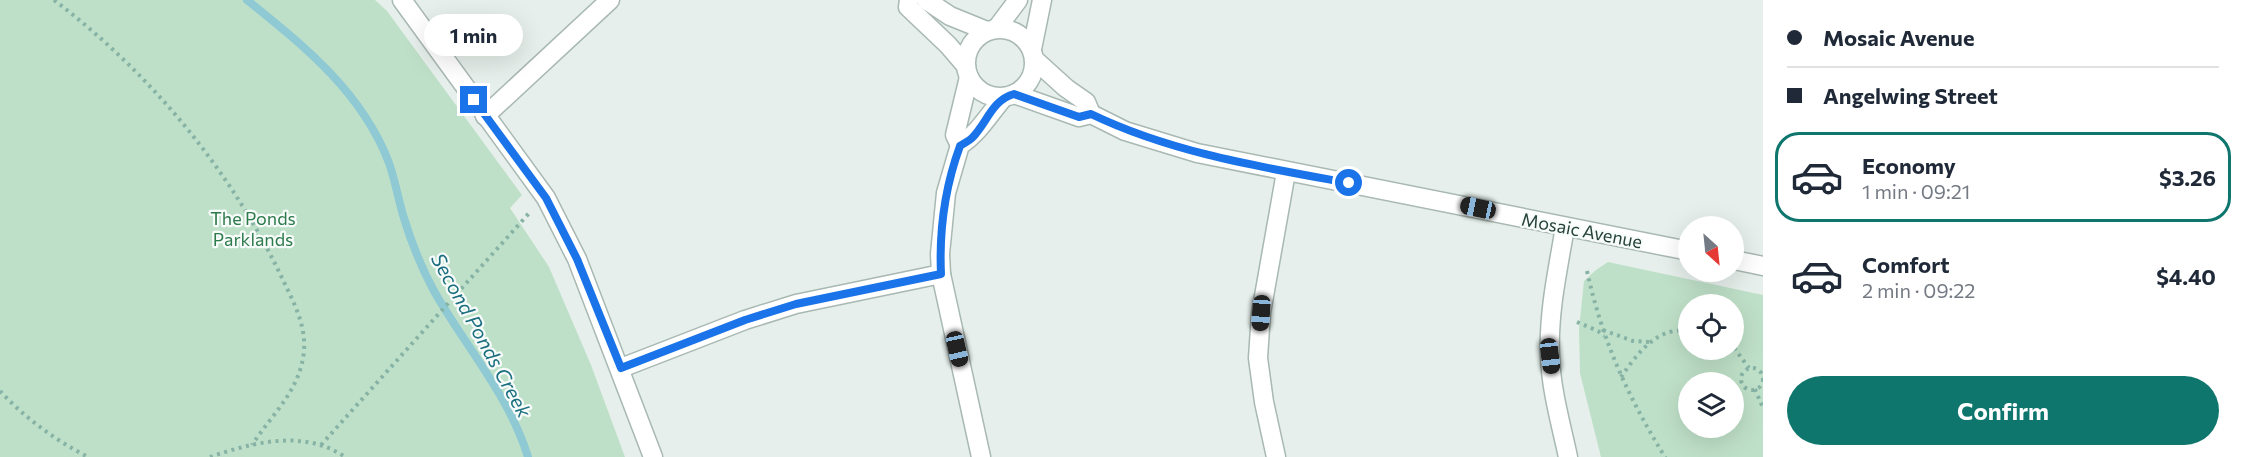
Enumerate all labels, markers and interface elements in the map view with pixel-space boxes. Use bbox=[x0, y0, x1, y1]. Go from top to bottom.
callout: 1 min bbox=[424, 13, 524, 55]
text: 1 min bbox=[450, 23, 497, 47]
text: Mosaic Avenue bbox=[1823, 24, 1974, 51]
text: Angelwing Street bbox=[1823, 82, 1998, 109]
route end bbox=[460, 86, 487, 113]
icon: car bbox=[1790, 150, 1844, 204]
text: Economy bbox=[1862, 152, 1956, 179]
text: $3.26 bbox=[2159, 164, 2216, 191]
route start bbox=[1335, 169, 1362, 196]
text: 1 min · 09:21 bbox=[1862, 179, 1970, 203]
car bbox=[1459, 195, 1497, 221]
park label: The Ponds Parklands bbox=[210, 207, 296, 250]
street label: Mosaic Avenue bbox=[1520, 208, 1644, 252]
north arrow bbox=[1678, 216, 1744, 282]
map controls bbox=[1678, 216, 1744, 438]
water label: Second Ponds Creek bbox=[427, 249, 538, 422]
icon: car bbox=[1790, 249, 1844, 303]
text: Comfort bbox=[1862, 251, 1950, 278]
text: $4.40 bbox=[2156, 263, 2216, 290]
text: 2 min · 09:22 bbox=[1862, 278, 1975, 302]
car bbox=[1251, 294, 1271, 332]
button: locate bbox=[1678, 294, 1744, 360]
car bbox=[944, 329, 970, 369]
car bbox=[1539, 337, 1561, 375]
button: layers bbox=[1678, 372, 1744, 438]
button: Confirm bbox=[1787, 376, 2219, 445]

